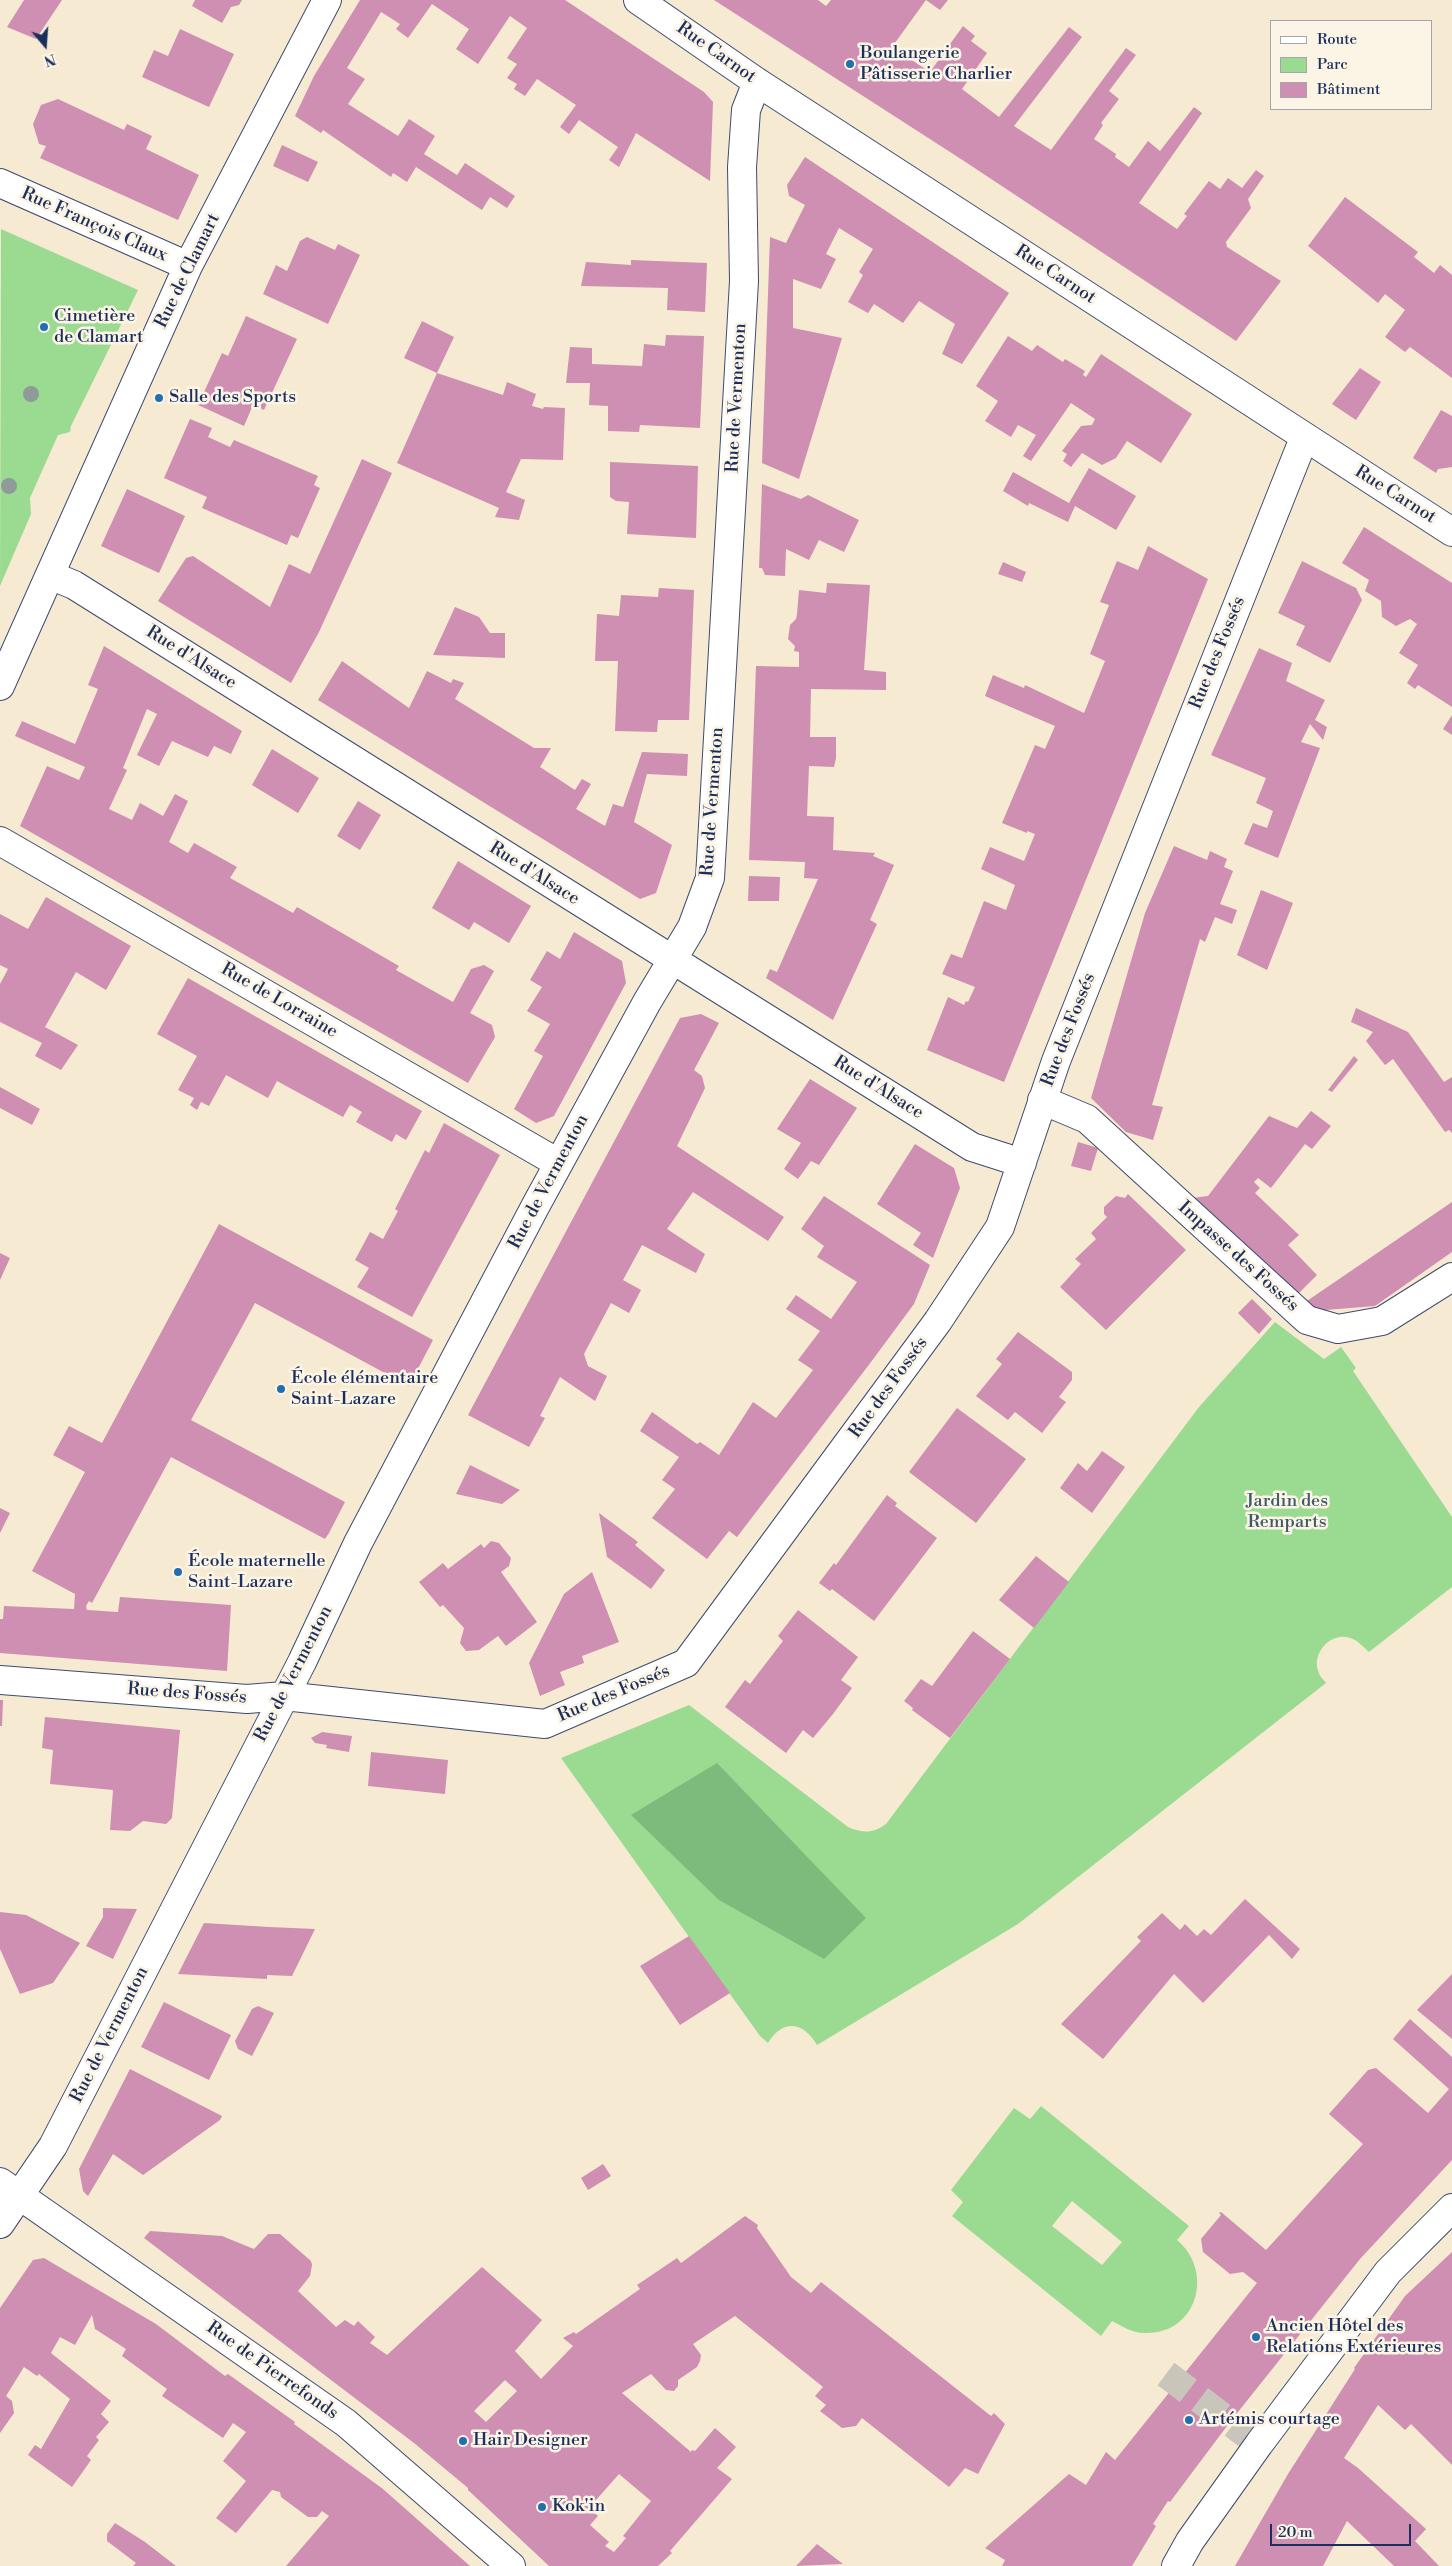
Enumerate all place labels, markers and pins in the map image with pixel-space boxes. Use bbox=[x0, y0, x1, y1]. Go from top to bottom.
place label: Boulangerie Pâtisserie Charlier bbox=[860, 43, 1012, 86]
marker: Boulangerie Pâtisserie Charlier bbox=[844, 58, 856, 70]
place label: Cimetière de Clamart bbox=[54, 306, 143, 348]
marker: Cimetière de Clamart bbox=[38, 321, 50, 333]
place label: Salle des Sports bbox=[169, 387, 296, 409]
marker: Salle des Sports bbox=[153, 392, 165, 404]
place label: École élémentaire Saint-Lazare bbox=[291, 1368, 438, 1410]
marker: École élémentaire Saint-Lazare bbox=[275, 1383, 287, 1395]
place label: École maternelle Saint-Lazare bbox=[188, 1551, 326, 1594]
marker: École maternelle Saint-Lazare bbox=[172, 1566, 184, 1578]
place label: Ancien Hôtel des Relations Extérieures bbox=[1266, 2316, 1441, 2358]
marker: Ancien Hôtel des Relations Extérieures bbox=[1250, 2331, 1262, 2343]
place label: Artémis courtage bbox=[1199, 2409, 1340, 2431]
marker: Artémis courtage bbox=[1183, 2414, 1195, 2426]
place label: Hair Designer bbox=[473, 2430, 588, 2452]
marker: Hair Designer bbox=[457, 2435, 469, 2447]
place label: Kok'in bbox=[552, 2496, 605, 2518]
marker: Kok'in bbox=[536, 2501, 548, 2513]

